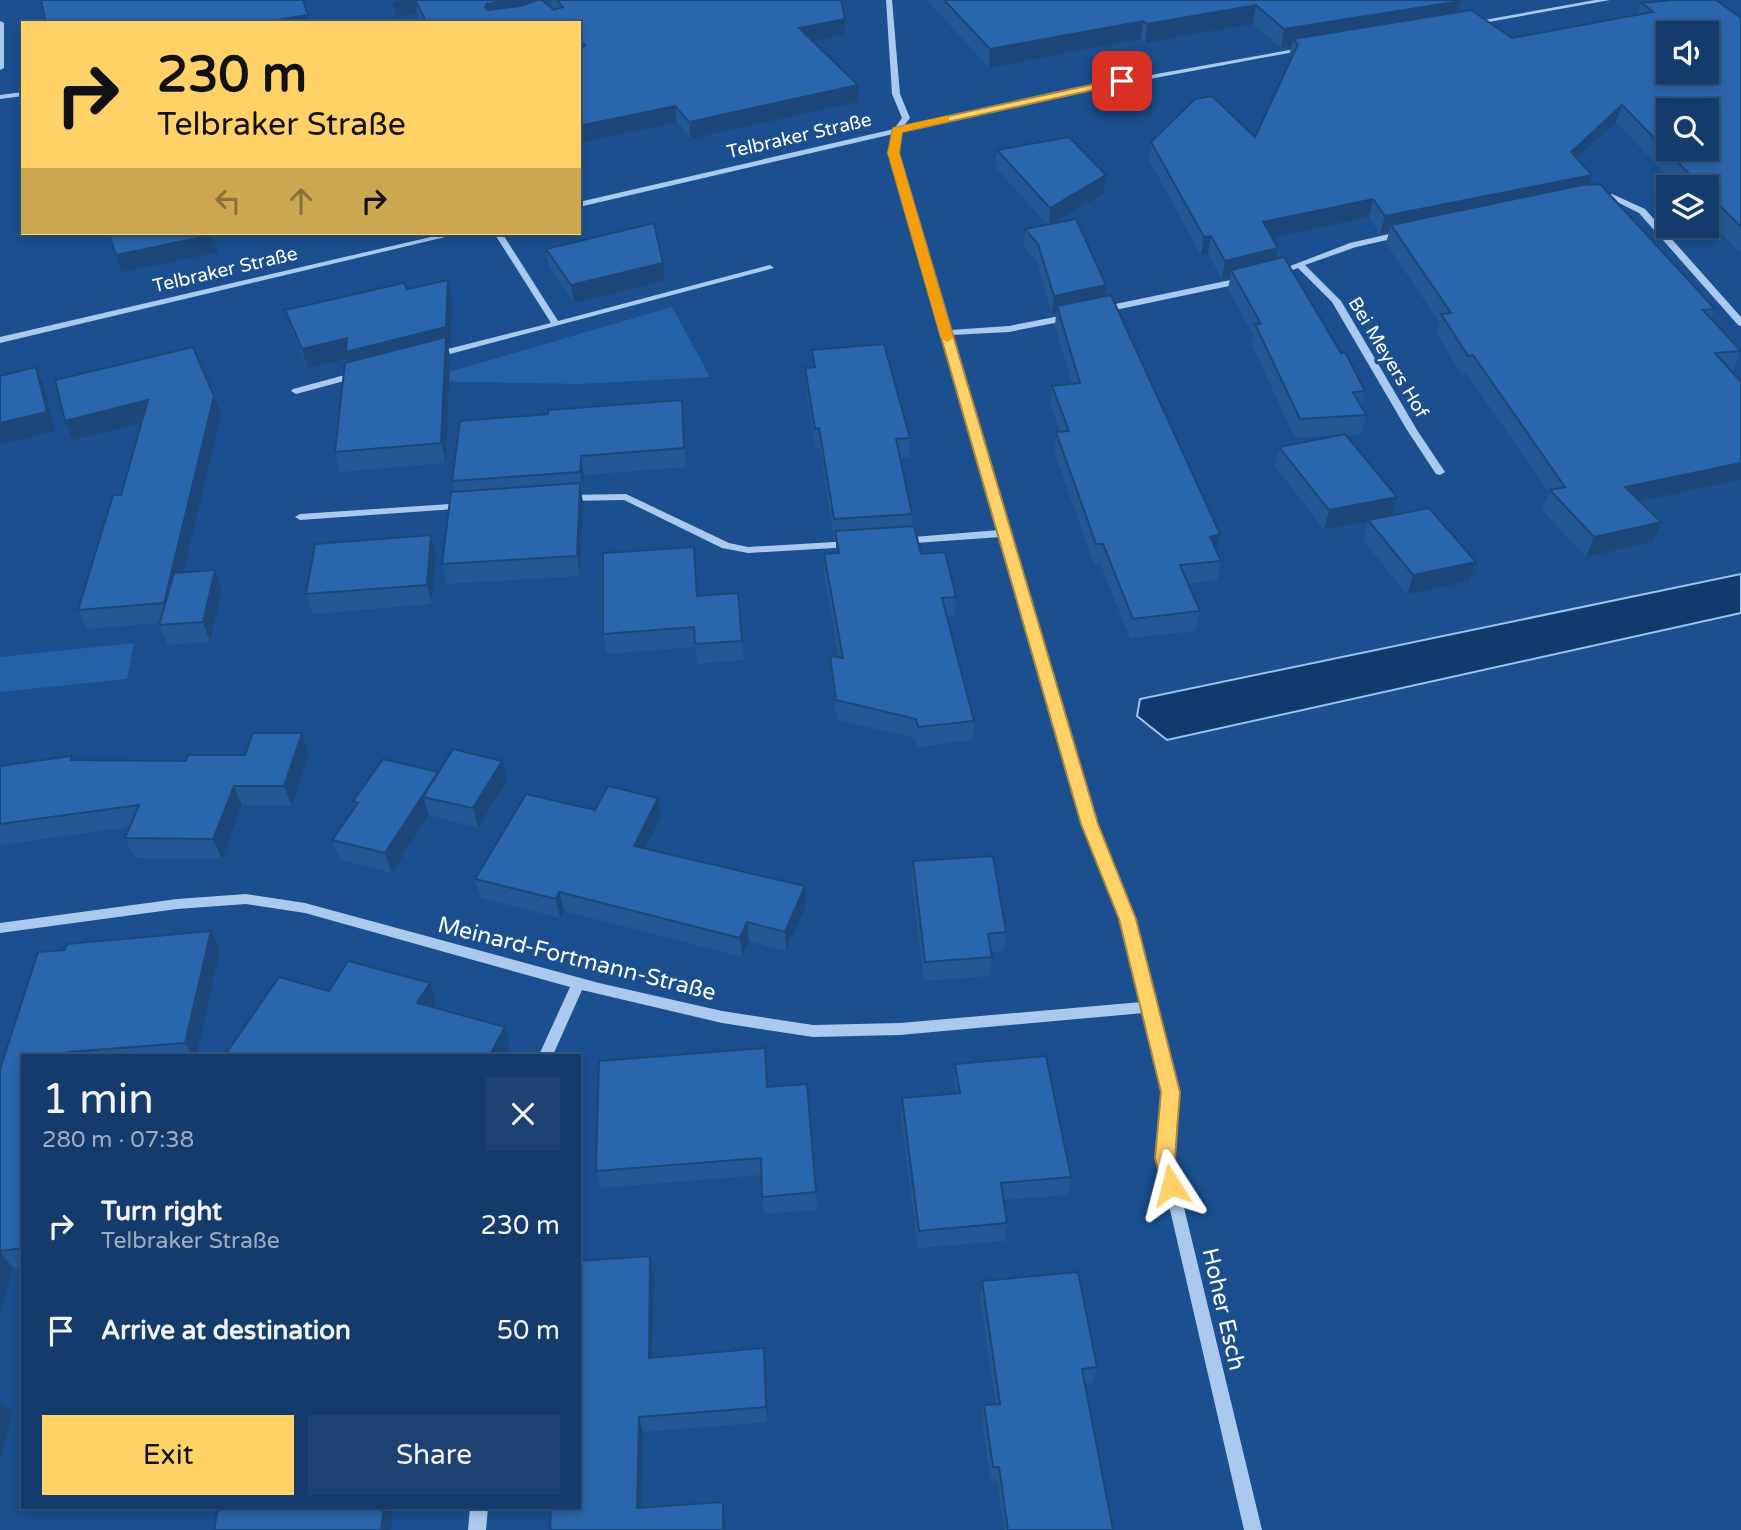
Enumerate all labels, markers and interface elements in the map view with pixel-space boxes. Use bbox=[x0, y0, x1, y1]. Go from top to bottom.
map controls bbox=[1656, 21, 1719, 238]
button: sound bbox=[1656, 21, 1719, 84]
text: 230 m bbox=[157, 46, 307, 105]
icon: right bbox=[42, 49, 133, 140]
pin bbox=[1092, 51, 1152, 111]
icon: arrive bbox=[1103, 62, 1141, 100]
button: search bbox=[1656, 98, 1719, 161]
text: Telbraker Straße bbox=[157, 106, 406, 144]
street label: Telbraker Straße bbox=[725, 109, 874, 163]
button: layers bbox=[1656, 175, 1719, 238]
icon: left bbox=[209, 182, 247, 220]
icon: ahead bbox=[282, 182, 320, 220]
icon: right bbox=[355, 182, 393, 220]
street label: Telbraker Straße bbox=[151, 243, 300, 297]
street label: Bei Meyers Hof bbox=[1343, 293, 1433, 423]
street label: Meinard-Fortmann-Straße bbox=[435, 911, 719, 1007]
text: 1 min bbox=[42, 1074, 154, 1125]
button: close bbox=[486, 1077, 560, 1151]
text: 280 m · 07:38 bbox=[42, 1126, 194, 1154]
position arrow bbox=[1134, 1148, 1208, 1222]
text: Turn right bbox=[101, 1196, 222, 1227]
icon: right bbox=[42, 1207, 80, 1245]
text: 230 m bbox=[480, 1210, 560, 1241]
text: Telbraker Straße bbox=[101, 1227, 280, 1255]
street label: Hoher Esch bbox=[1195, 1245, 1251, 1373]
icon: arrive bbox=[42, 1312, 80, 1350]
text: Arrive at destination bbox=[101, 1315, 351, 1346]
text: 50 m bbox=[497, 1315, 560, 1346]
button: Exit bbox=[42, 1415, 294, 1495]
button: Share bbox=[308, 1415, 560, 1495]

